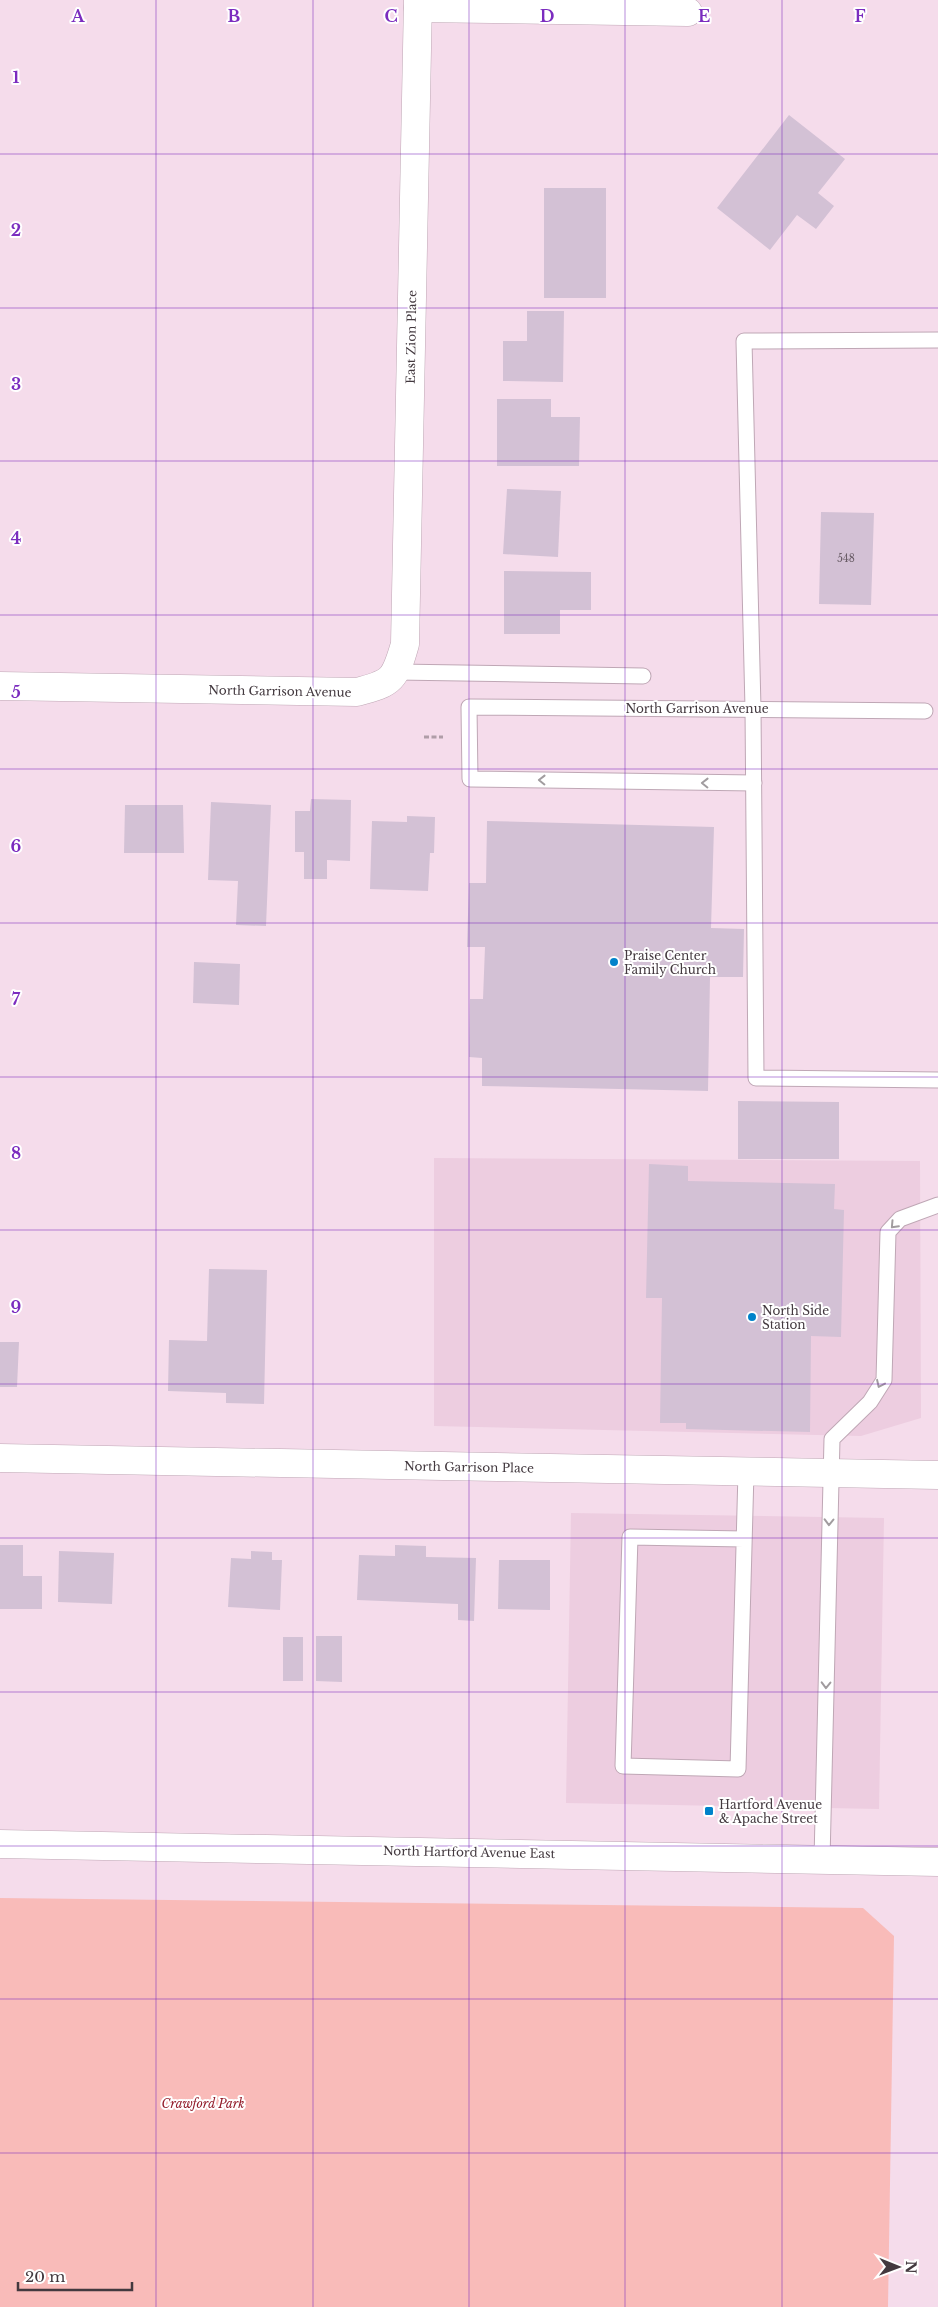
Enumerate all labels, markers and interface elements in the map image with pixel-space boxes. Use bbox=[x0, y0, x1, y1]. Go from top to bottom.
text: A bbox=[71, 6, 86, 26]
text: B bbox=[228, 6, 241, 26]
text: C bbox=[384, 6, 398, 26]
text: D bbox=[540, 6, 554, 26]
text: E bbox=[698, 6, 710, 26]
text: F bbox=[854, 6, 866, 26]
text: 1 bbox=[13, 67, 20, 87]
text: 2 bbox=[11, 220, 21, 240]
street label: East Zion Place bbox=[403, 290, 419, 384]
text: 3 bbox=[11, 374, 21, 394]
text: 4 bbox=[11, 528, 21, 548]
house number: 548 bbox=[837, 552, 855, 565]
text: 5 bbox=[11, 682, 21, 702]
street label: North Garrison Avenue bbox=[208, 682, 352, 700]
street label: North Garrison Avenue bbox=[625, 701, 769, 716]
one-way arrow bbox=[538, 775, 546, 785]
one-way arrow bbox=[701, 777, 709, 788]
text: 6 bbox=[11, 836, 22, 856]
place label: Praise Center Family Church bbox=[624, 948, 716, 977]
marker: Praise Center Family Church bbox=[608, 956, 620, 968]
text: 7 bbox=[12, 989, 21, 1009]
text: 8 bbox=[11, 1143, 21, 1163]
one-way arrow bbox=[891, 1219, 900, 1228]
text: 9 bbox=[11, 1297, 22, 1317]
place label: North Side Station bbox=[762, 1303, 829, 1332]
marker: North Side Station bbox=[746, 1311, 758, 1323]
one-way arrow bbox=[876, 1379, 887, 1388]
street label: North Garrison Place bbox=[404, 1458, 534, 1476]
one-way arrow bbox=[824, 1519, 834, 1527]
one-way arrow bbox=[821, 1682, 831, 1689]
place label: Hartford Avenue & Apache Street bbox=[719, 1797, 822, 1826]
marker: Hartford Avenue & Apache Street bbox=[703, 1805, 715, 1817]
street label: North Hartford Avenue East bbox=[383, 1843, 556, 1861]
park label: Crawford Park bbox=[162, 2096, 244, 2111]
north arrow bbox=[873, 2242, 923, 2292]
scale bar bbox=[18, 2260, 131, 2292]
text: N bbox=[902, 2260, 920, 2274]
text: 20 m bbox=[25, 2267, 65, 2286]

